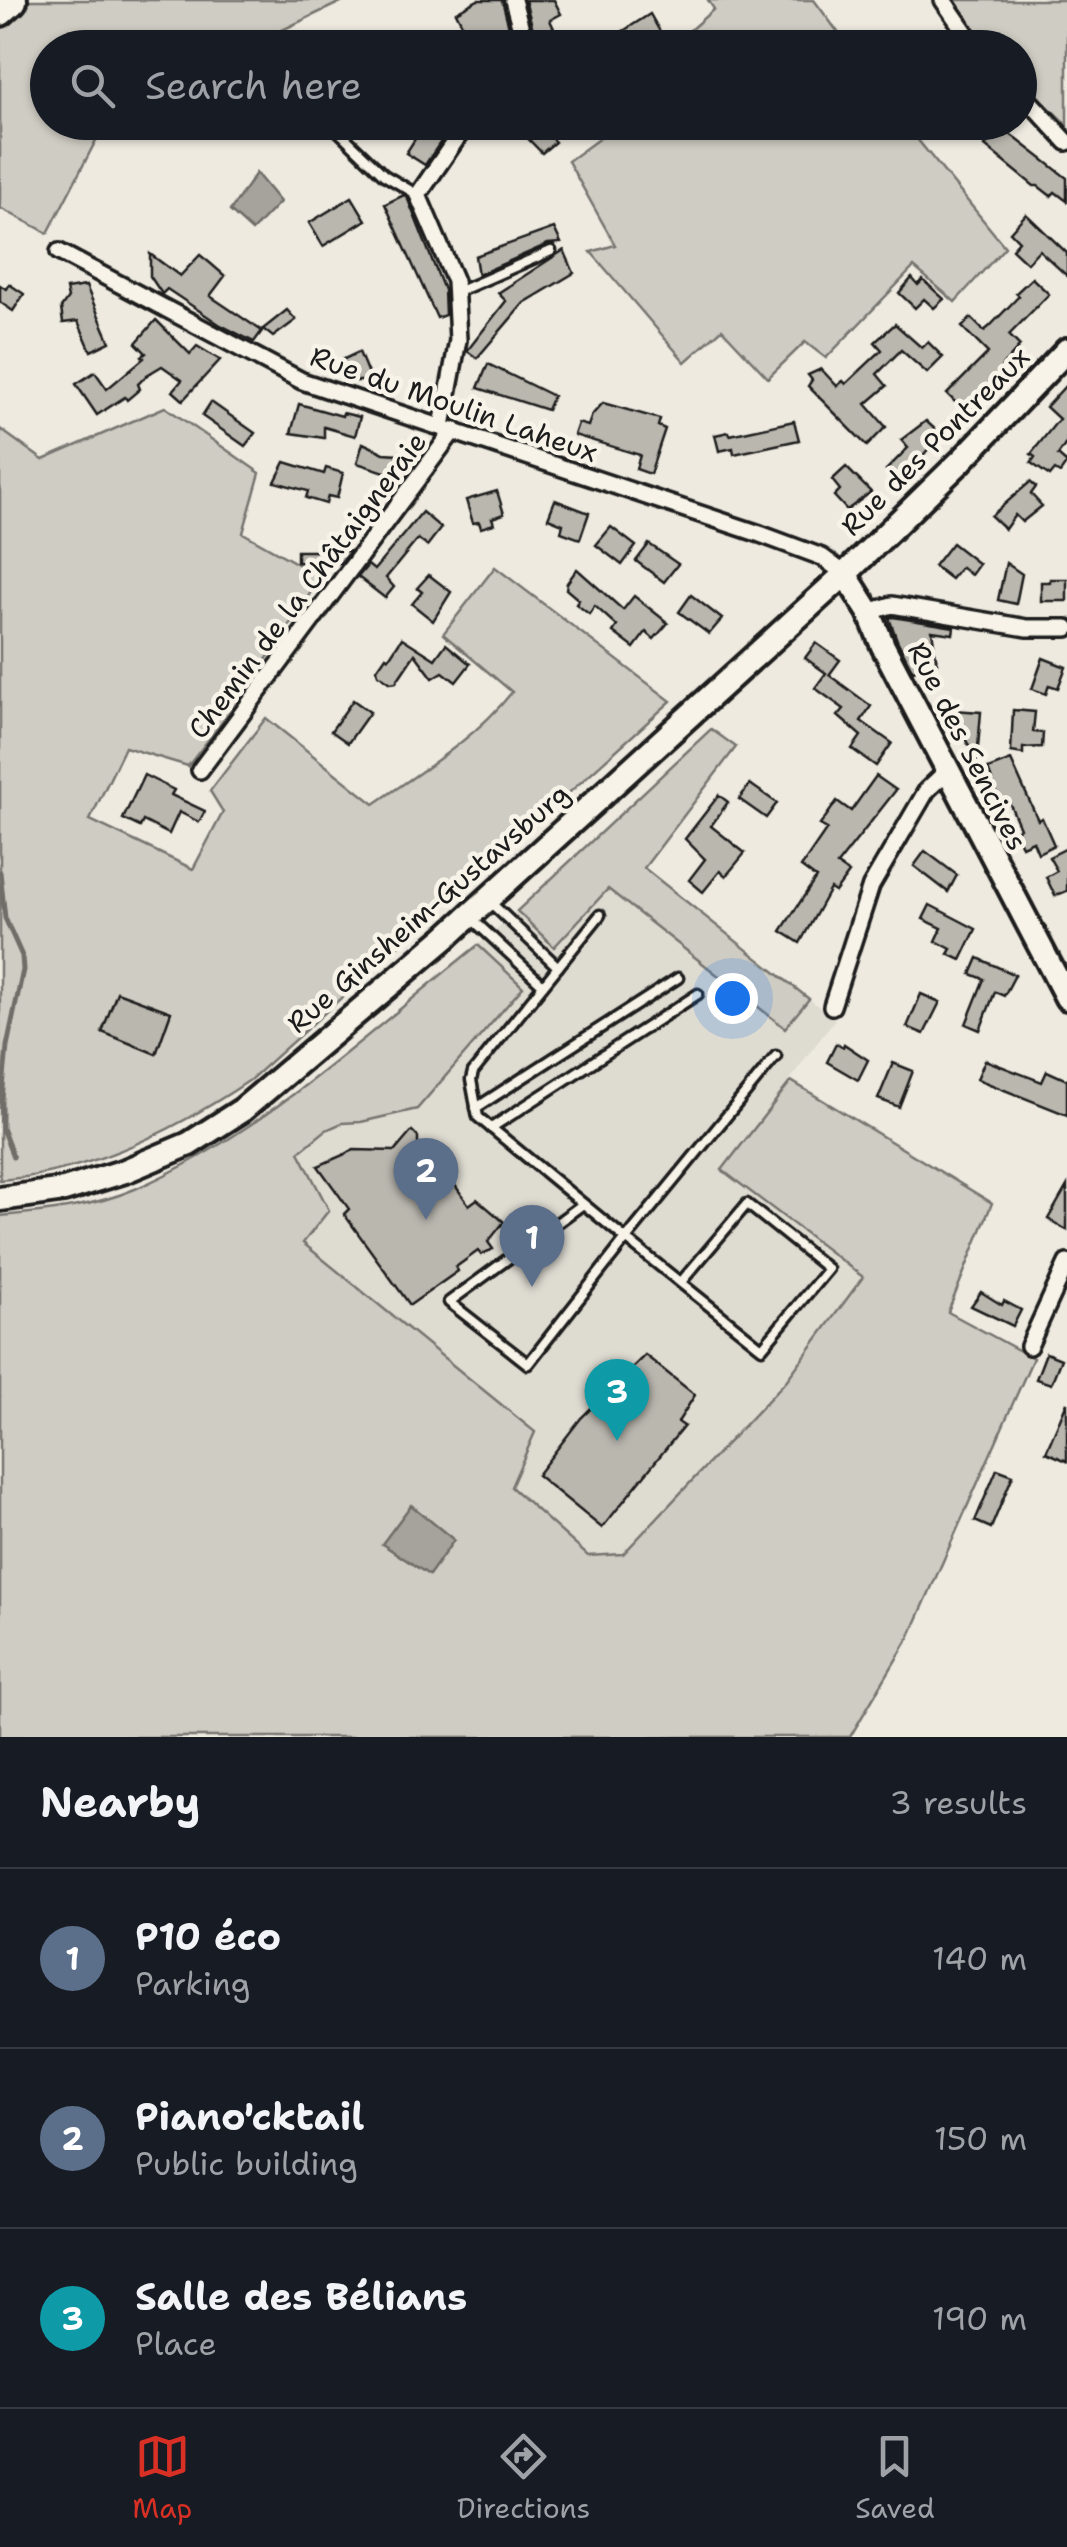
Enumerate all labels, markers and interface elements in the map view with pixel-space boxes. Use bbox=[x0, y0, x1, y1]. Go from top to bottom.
search box bbox=[30, 30, 1037, 140]
icon: search bbox=[65, 58, 120, 113]
text: Search here bbox=[145, 60, 362, 111]
street label: Rue du Moulin Laheux bbox=[305, 337, 603, 471]
street label: Rue des Pontreaux bbox=[832, 338, 1038, 544]
street label: Chemin de la Châtaigneraie bbox=[179, 424, 435, 746]
street label: Rue des Sencives bbox=[899, 635, 1037, 857]
street label: Rue Ginsheim-Gustavsburg bbox=[279, 775, 577, 1041]
your location bbox=[707, 973, 758, 1024]
pin: 2 bbox=[394, 1138, 458, 1220]
pin: 1 bbox=[500, 1204, 564, 1287]
pin: 3 bbox=[584, 1358, 650, 1441]
text: Nearby bbox=[40, 1774, 200, 1830]
text: 3 results bbox=[890, 1781, 1027, 1824]
text: P10 éco bbox=[135, 1911, 281, 1962]
text: 1 bbox=[65, 1937, 80, 1980]
text: 140 m bbox=[932, 1937, 1027, 1980]
text: Parking bbox=[135, 1962, 250, 2005]
text: Piano'cktail bbox=[135, 2091, 364, 2142]
text: 2 bbox=[61, 2117, 84, 2160]
text: 150 m bbox=[934, 2117, 1027, 2160]
text: Public building bbox=[135, 2142, 358, 2185]
text: Salle des Bélians bbox=[135, 2271, 467, 2322]
text: 3 bbox=[61, 2297, 84, 2340]
text: 190 m bbox=[932, 2297, 1027, 2340]
text: Place bbox=[135, 2322, 217, 2365]
tab: Map bbox=[132, 2429, 192, 2527]
tab: Directions bbox=[457, 2429, 590, 2527]
tab: Saved bbox=[855, 2429, 935, 2527]

